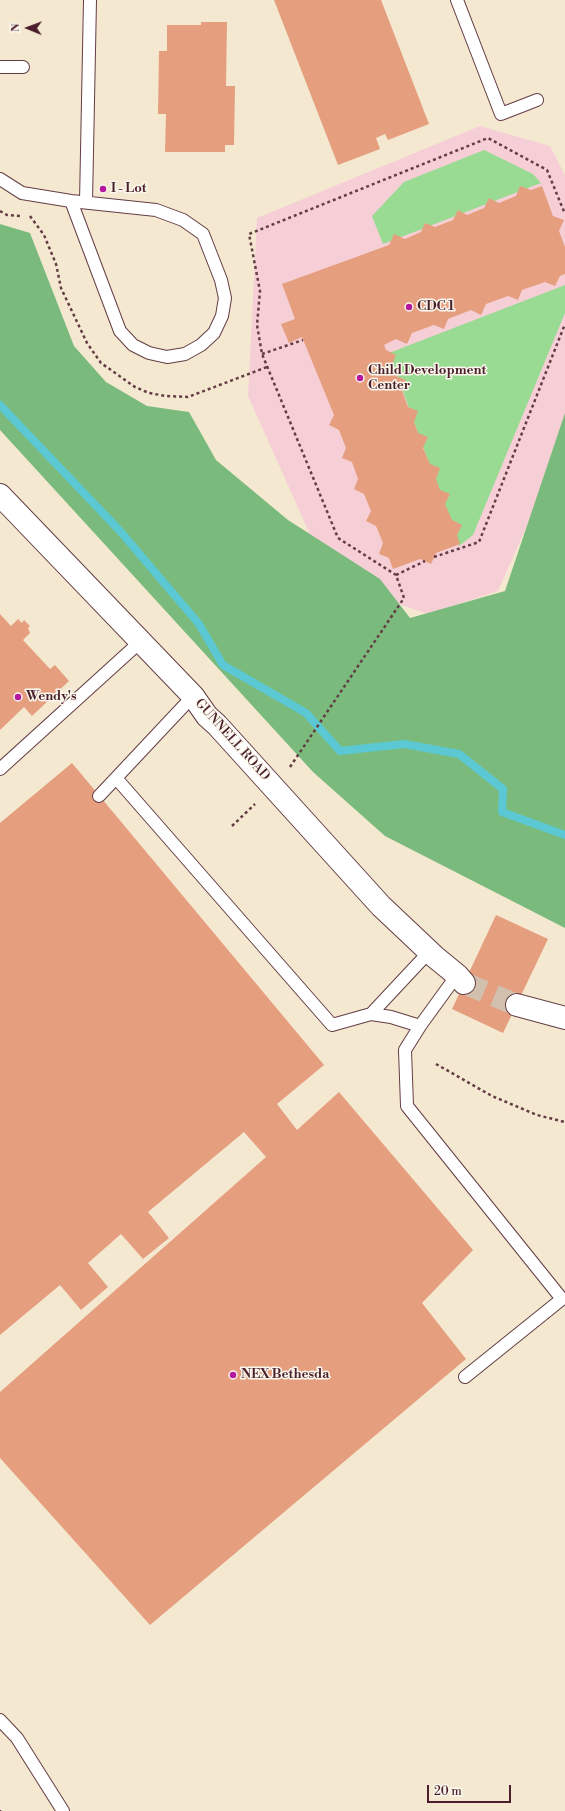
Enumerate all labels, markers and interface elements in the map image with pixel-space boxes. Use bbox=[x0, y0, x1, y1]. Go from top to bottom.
north arrow bbox=[8, 8, 48, 48]
text: N bbox=[9, 23, 23, 32]
place label: I - Lot bbox=[111, 181, 146, 197]
marker: I - Lot bbox=[98, 184, 108, 194]
place label: CDC 1 bbox=[417, 299, 454, 315]
marker: CDC 1 bbox=[404, 302, 414, 312]
place label: Child Development Center bbox=[368, 363, 486, 394]
marker: Child Development Center bbox=[355, 373, 365, 383]
place label: Wendy's bbox=[26, 689, 77, 705]
marker: Wendy's bbox=[13, 692, 23, 702]
street label: GUNNELL ROAD bbox=[191, 696, 273, 784]
place label: NEX Bethesda bbox=[241, 1367, 329, 1383]
marker: NEX Bethesda bbox=[228, 1370, 238, 1380]
scale bar bbox=[429, 1777, 513, 1803]
text: 20 m bbox=[434, 1784, 462, 1799]

